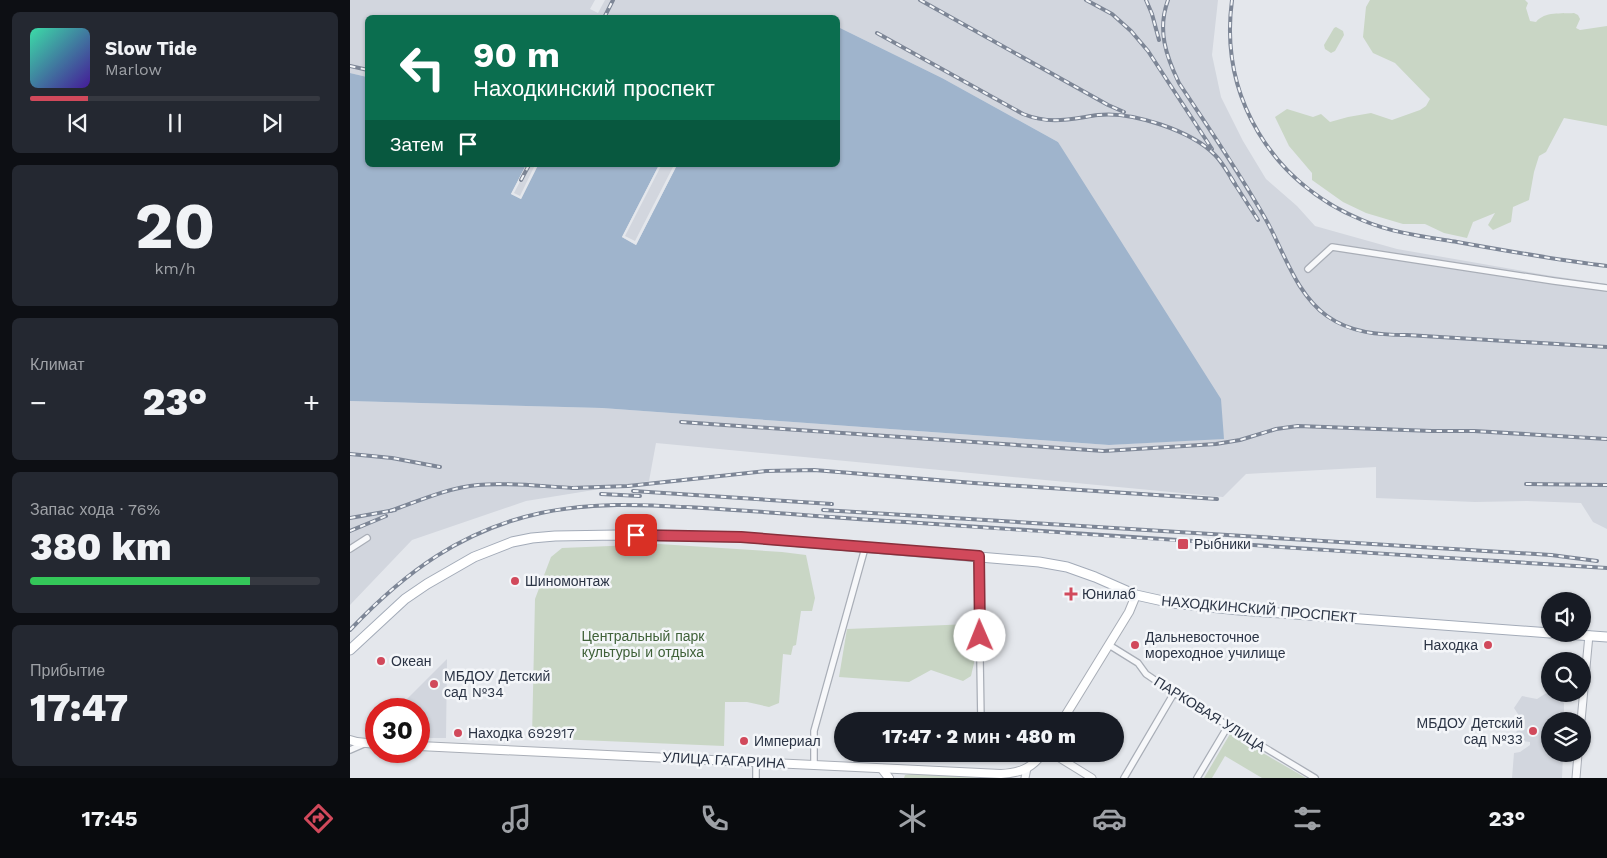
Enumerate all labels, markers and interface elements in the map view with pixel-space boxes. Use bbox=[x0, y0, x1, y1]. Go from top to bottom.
text: 90 m bbox=[473, 34, 560, 76]
icon: left bbox=[390, 35, 455, 100]
text: Slow Tide bbox=[105, 37, 197, 60]
text: Marlow bbox=[105, 60, 162, 79]
text: Находкинский проспект bbox=[473, 76, 715, 101]
icon: previous bbox=[64, 109, 92, 137]
icon: pause bbox=[161, 109, 189, 137]
icon: next bbox=[258, 109, 286, 137]
icon: arrive bbox=[454, 130, 482, 158]
text: Затем bbox=[390, 133, 444, 156]
text: 20 bbox=[135, 188, 215, 264]
text: km/h bbox=[154, 259, 196, 278]
text: Климат bbox=[30, 355, 84, 374]
text: 23° bbox=[143, 380, 207, 424]
text: − bbox=[30, 386, 47, 419]
text: + bbox=[303, 386, 320, 419]
text: Запас хода · 76% bbox=[30, 500, 160, 519]
pin bbox=[615, 514, 657, 556]
icon: arrive bbox=[622, 521, 650, 549]
text: 380 km bbox=[30, 525, 172, 569]
place label: Рыбники bbox=[1194, 536, 1251, 552]
marker: Рыбники bbox=[1176, 537, 1190, 551]
place label: Шиномонтаж bbox=[525, 573, 610, 589]
marker: Шиномонтаж bbox=[509, 575, 521, 587]
place label: Юнилаб bbox=[1082, 586, 1136, 602]
marker: Юнилаб bbox=[1064, 587, 1078, 601]
street label: НАХОДКИНСКИЙ ПРОСПЕКТ bbox=[1161, 591, 1358, 626]
map controls bbox=[1541, 592, 1591, 762]
button: sound bbox=[1541, 592, 1591, 642]
position arrow bbox=[953, 609, 1005, 661]
park label: Центральный парк культуры и отдыха bbox=[582, 628, 705, 660]
place label: Дальневосточное мореходное училище bbox=[1145, 629, 1286, 661]
place label: Находка bbox=[1423, 637, 1478, 653]
marker: Дальневосточное мореходное училище bbox=[1129, 639, 1141, 651]
marker: Находка bbox=[1482, 639, 1494, 651]
button: search bbox=[1541, 652, 1591, 702]
place label: Океан bbox=[391, 653, 431, 669]
marker: Океан bbox=[375, 655, 387, 667]
text: Прибытие bbox=[30, 661, 105, 680]
place label: МБДОУ Детский сад №34 bbox=[444, 668, 550, 700]
street label: ПАРКОВАЯ УЛИЦА bbox=[1151, 673, 1269, 755]
marker: МБДОУ Детский сад №34 bbox=[428, 678, 440, 690]
text: 17:47 bbox=[30, 686, 128, 730]
speed limit sign: 30 bbox=[365, 698, 430, 763]
button: layers bbox=[1541, 712, 1591, 762]
place label: МБДОУ Детский сад №33 bbox=[1417, 715, 1523, 747]
place label: Находка 692917 bbox=[468, 725, 575, 741]
text: 17:47 · 2 мин · 480 m bbox=[882, 725, 1076, 748]
marker: МБДОУ Детский сад №33 bbox=[1527, 725, 1539, 737]
marker: Находка 692917 bbox=[452, 727, 464, 739]
place label: Империал bbox=[754, 733, 821, 749]
marker: Империал bbox=[738, 735, 750, 747]
street label: УЛИЦА ГАГАРИНА bbox=[662, 749, 786, 771]
icon: directions bbox=[301, 801, 336, 836]
icon: music bbox=[499, 801, 534, 836]
icon: phone bbox=[697, 801, 732, 836]
icon: climate bbox=[895, 801, 930, 836]
icon: car bbox=[1092, 801, 1127, 836]
icon: filters bbox=[1290, 801, 1325, 836]
text: 17:45 bbox=[81, 806, 138, 831]
text: 23° bbox=[1488, 806, 1525, 831]

